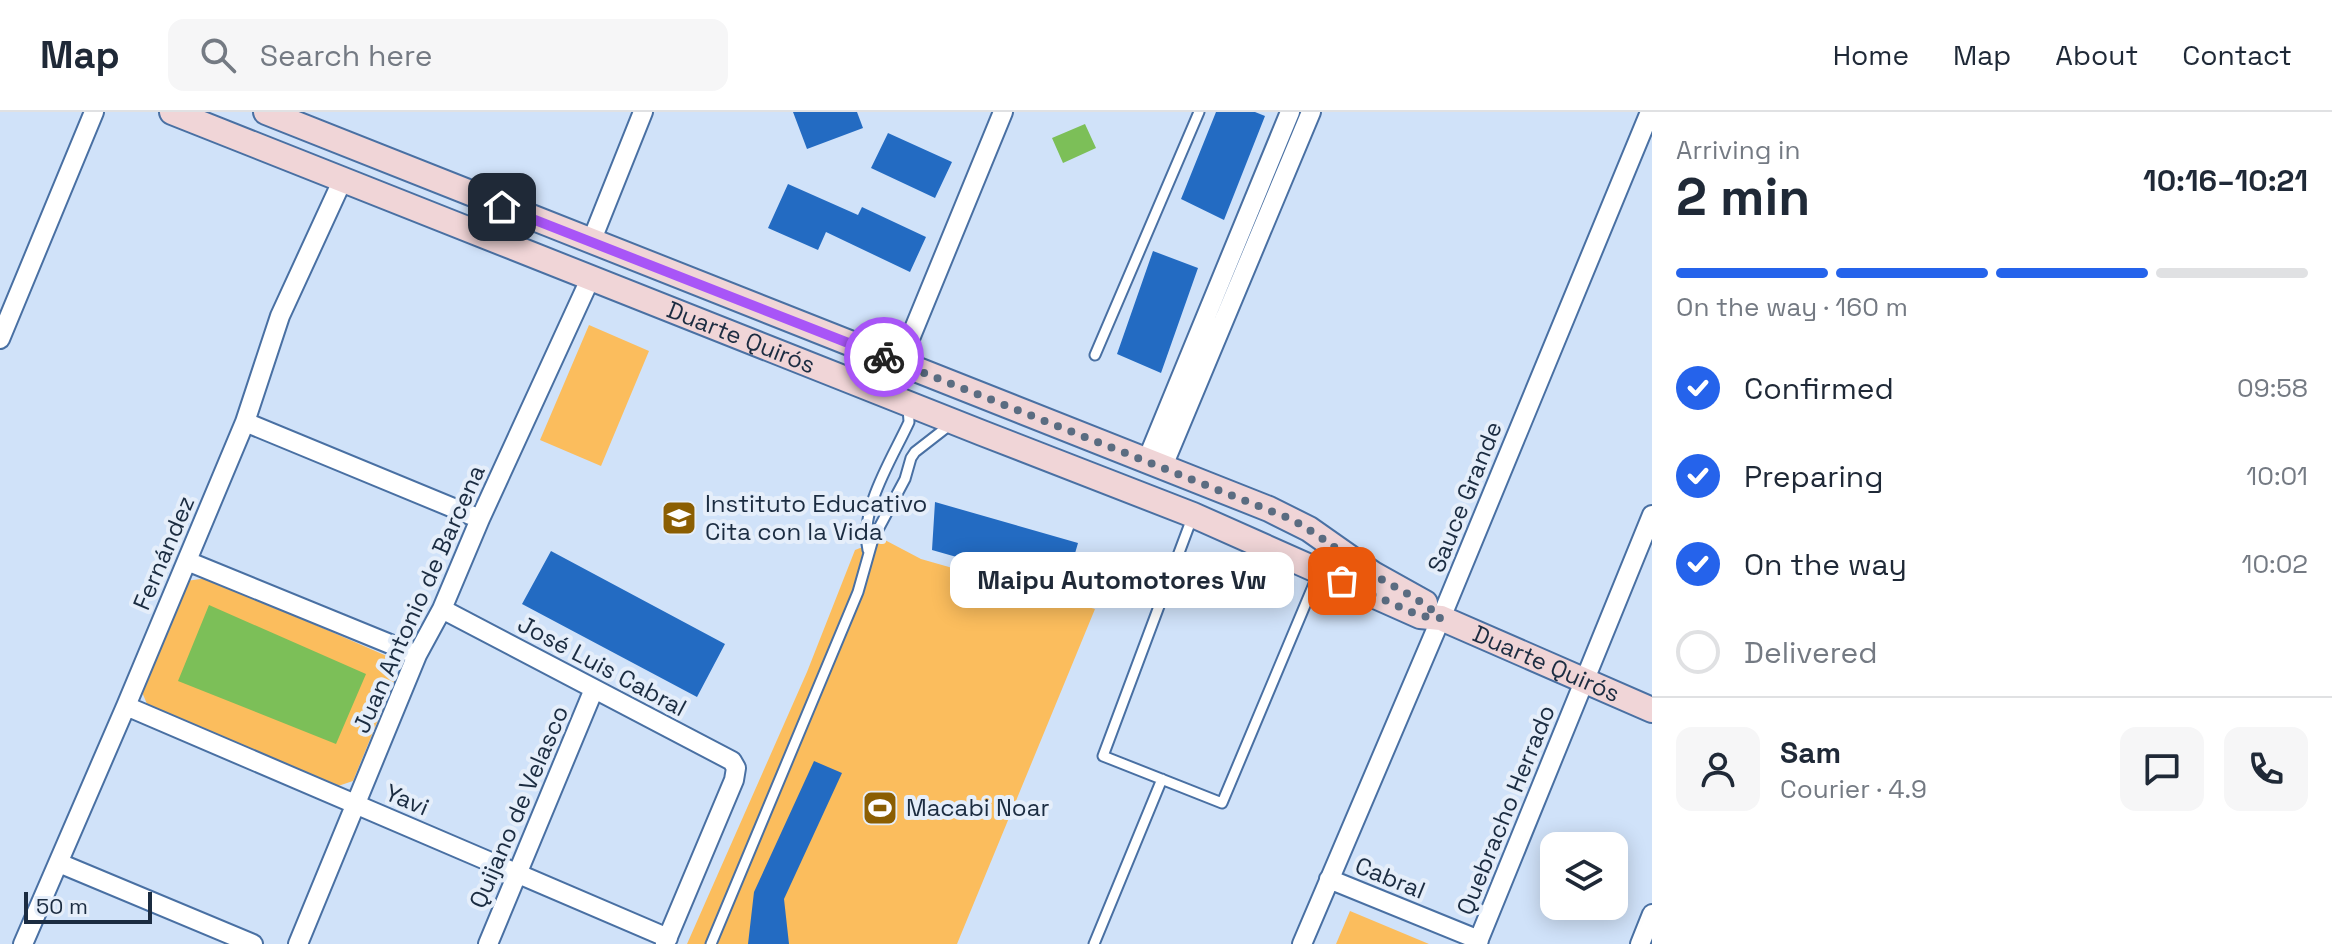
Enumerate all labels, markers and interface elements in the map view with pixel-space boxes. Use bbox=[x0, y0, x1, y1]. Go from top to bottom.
search box bbox=[168, 19, 728, 91]
text: Map bbox=[40, 31, 120, 79]
icon: search bbox=[196, 33, 240, 77]
text: Search here bbox=[260, 36, 433, 75]
text: Home bbox=[1833, 37, 1909, 73]
text: Map bbox=[1953, 37, 2011, 73]
text: About bbox=[2055, 37, 2138, 73]
text: Contact bbox=[2182, 37, 2292, 73]
text: Arriving in bbox=[1676, 133, 1800, 167]
text: 10:16–10:21 bbox=[2143, 161, 2308, 200]
text: 2 min bbox=[1676, 164, 1810, 230]
pin bbox=[468, 173, 536, 241]
icon: home bbox=[480, 185, 524, 229]
text: On the way · 160 m bbox=[1676, 290, 1908, 324]
street label: Duarte Quirós bbox=[662, 294, 820, 380]
courier bbox=[844, 317, 924, 397]
icon: bike bbox=[862, 335, 906, 379]
icon: check bbox=[1676, 366, 1720, 410]
text: Confirmed bbox=[1744, 369, 1894, 408]
text: 09:58 bbox=[2237, 371, 2308, 405]
street label: Sauce Grande bbox=[1420, 417, 1509, 577]
icon: check bbox=[1676, 454, 1720, 498]
text: Preparing bbox=[1744, 457, 1883, 496]
text: 10:01 bbox=[2246, 459, 2308, 493]
street label: Juan Antonio de Barcena bbox=[345, 460, 492, 738]
place label: Instituto Educativo Cita con la Vida bbox=[705, 488, 927, 547]
street label: Fernández bbox=[126, 491, 201, 615]
school or university icon: Instituto Educativo Cita con la Vida bbox=[660, 499, 698, 537]
icon: check bbox=[1676, 542, 1720, 586]
text: On the way bbox=[1744, 545, 1907, 584]
pin bbox=[1308, 547, 1376, 615]
text: 10:02 bbox=[2242, 547, 2308, 581]
callout: Maipu Automotores Vw bbox=[950, 553, 1294, 609]
icon: bag bbox=[1320, 559, 1364, 603]
text: Maipu Automotores Vw bbox=[977, 563, 1267, 597]
street label: José Luis Cabral bbox=[512, 608, 692, 723]
street label: Duarte Quirós bbox=[1468, 618, 1625, 709]
text: Delivered bbox=[1744, 633, 1878, 672]
street label: Quebracho Herrado bbox=[1449, 700, 1562, 919]
street label: Quijano de Velasco bbox=[462, 701, 575, 913]
button: person bbox=[1676, 727, 1760, 811]
button: chat bbox=[2120, 727, 2204, 811]
button: phone bbox=[2224, 727, 2308, 811]
text: Sam bbox=[1780, 733, 1841, 772]
text: Courier · 4.9 bbox=[1780, 772, 1927, 806]
street label: Yavi bbox=[381, 777, 434, 823]
sports icon: Macabi Noar bbox=[861, 789, 899, 827]
place label: Macabi Noar bbox=[906, 792, 1050, 823]
map controls bbox=[1540, 832, 1628, 920]
button: layers bbox=[1540, 832, 1628, 920]
street label: Cabral bbox=[1351, 849, 1430, 906]
scale bar bbox=[24, 888, 152, 924]
text: 50 m bbox=[36, 892, 88, 920]

